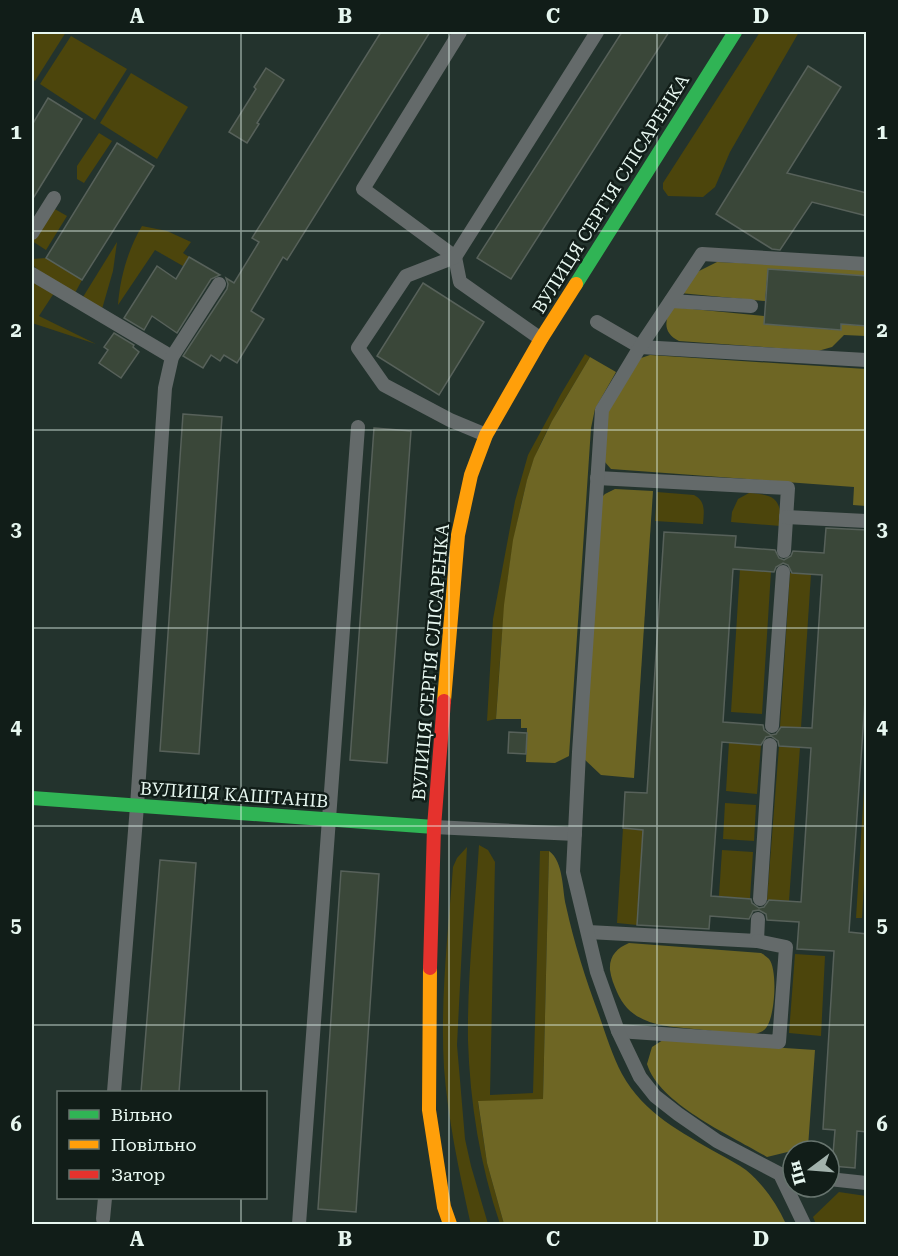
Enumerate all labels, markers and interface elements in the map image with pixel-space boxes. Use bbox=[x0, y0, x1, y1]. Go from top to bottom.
text: A bbox=[130, 4, 145, 28]
text: B bbox=[338, 4, 352, 28]
text: C bbox=[546, 4, 560, 28]
text: D bbox=[753, 4, 769, 28]
street label: ВУЛИЦЯ СЕРГІЯ СЛІСАРЕНКА bbox=[528, 70, 693, 317]
text: 1 bbox=[10, 120, 22, 144]
text: 1 bbox=[876, 120, 888, 144]
text: 2 bbox=[10, 318, 22, 342]
text: 2 bbox=[876, 318, 888, 342]
text: 3 bbox=[10, 517, 22, 541]
text: 3 bbox=[876, 517, 888, 541]
street label: ВУЛИЦЯ СЕРГІЯ СЛІСАРЕНКА bbox=[408, 522, 453, 801]
text: 4 bbox=[10, 715, 22, 739]
text: 4 bbox=[876, 715, 888, 739]
street label: ВУЛИЦЯ КАШТАНІВ bbox=[139, 777, 329, 812]
text: 5 bbox=[10, 913, 22, 937]
text: 5 bbox=[876, 913, 888, 937]
legend bbox=[57, 1091, 267, 1199]
text: Вільно bbox=[111, 1104, 173, 1125]
text: 6 bbox=[10, 1112, 22, 1136]
text: 6 bbox=[876, 1112, 888, 1136]
text: Повільно bbox=[111, 1134, 197, 1155]
north arrow bbox=[781, 1139, 841, 1199]
text: Пн bbox=[785, 1159, 809, 1187]
text: Затор bbox=[111, 1164, 165, 1185]
text: A bbox=[130, 1227, 145, 1251]
text: B bbox=[338, 1227, 352, 1251]
text: C bbox=[546, 1227, 560, 1251]
text: D bbox=[753, 1227, 769, 1251]

